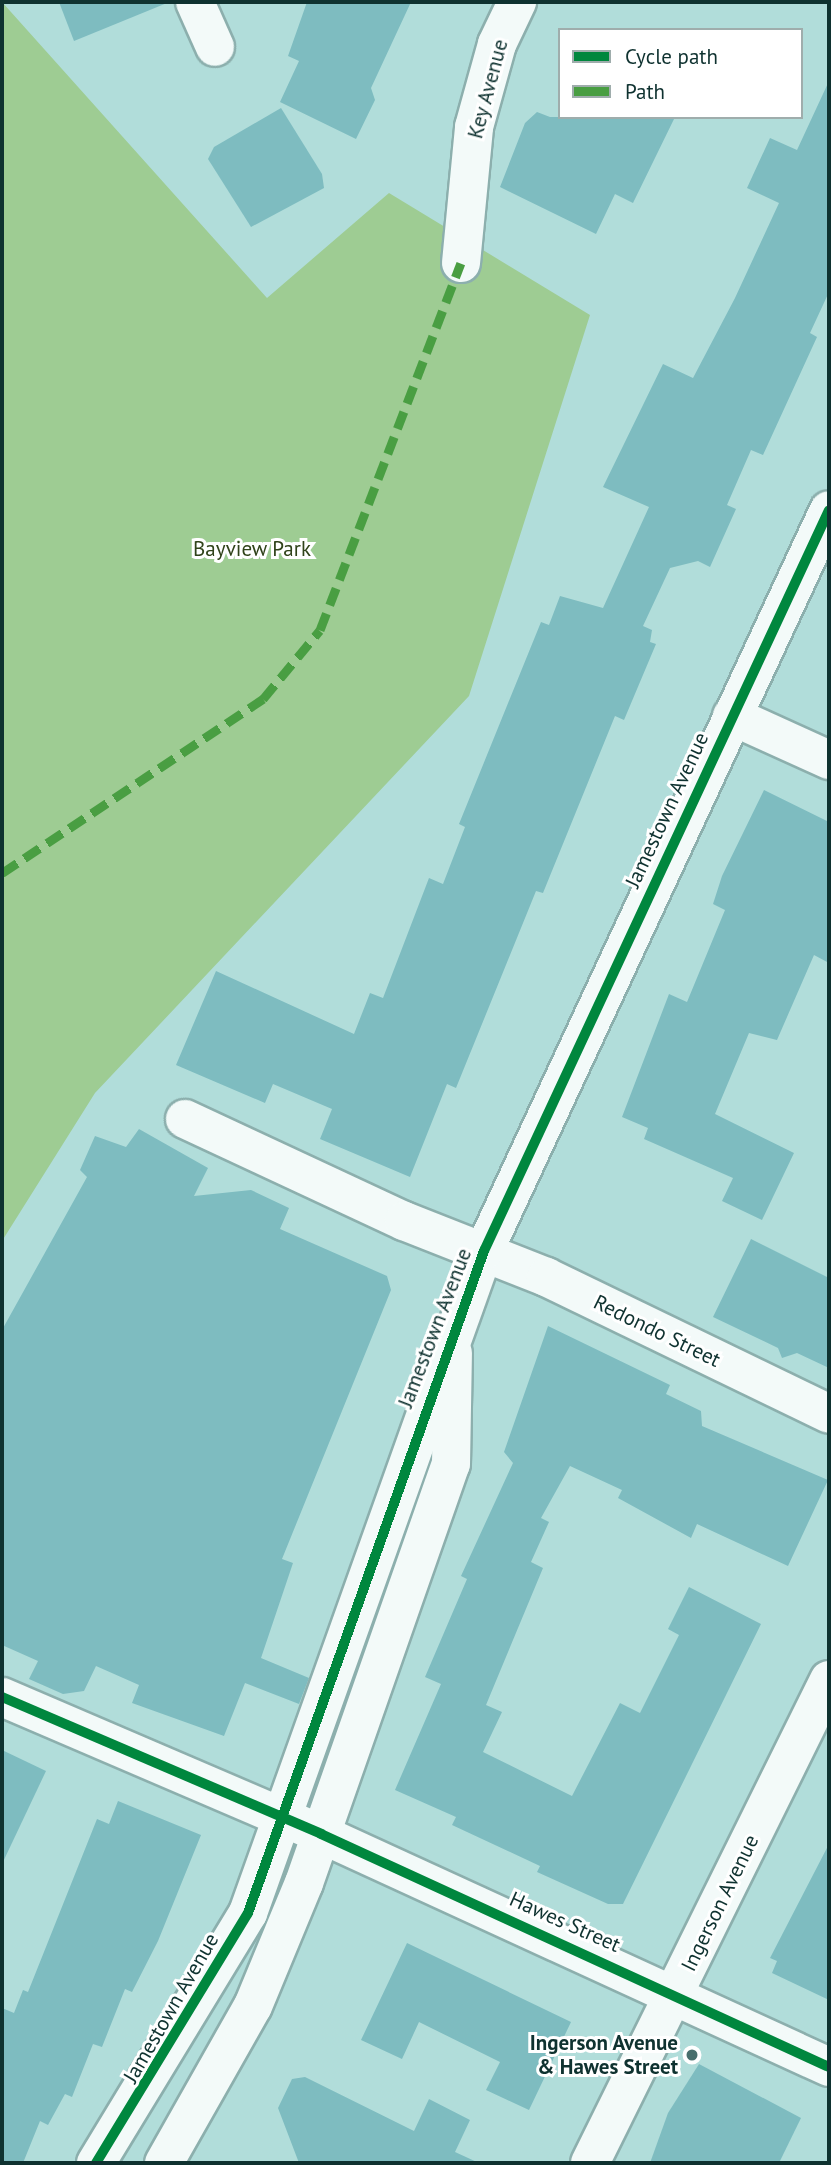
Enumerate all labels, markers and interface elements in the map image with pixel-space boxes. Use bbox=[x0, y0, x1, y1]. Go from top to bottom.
legend bbox=[558, 28, 803, 119]
street label: Key Avenue bbox=[463, 36, 513, 142]
text: Cycle path bbox=[625, 43, 718, 70]
text: Path bbox=[625, 78, 665, 105]
park label: Bayview Park bbox=[193, 536, 311, 562]
street label: Jamestown Avenue bbox=[620, 728, 714, 892]
street label: Jamestown Avenue bbox=[393, 1245, 477, 1411]
street label: Redondo Street bbox=[589, 1289, 725, 1373]
street label: Ingerson Avenue bbox=[676, 1830, 764, 1976]
street label: Hawes Street bbox=[506, 1886, 624, 1958]
street label: Jamestown Avenue bbox=[118, 1928, 224, 2088]
place label: Ingerson Avenue & Hawes Street bbox=[529, 2030, 678, 2080]
marker: Ingerson Avenue & Hawes Street bbox=[684, 2047, 700, 2063]

